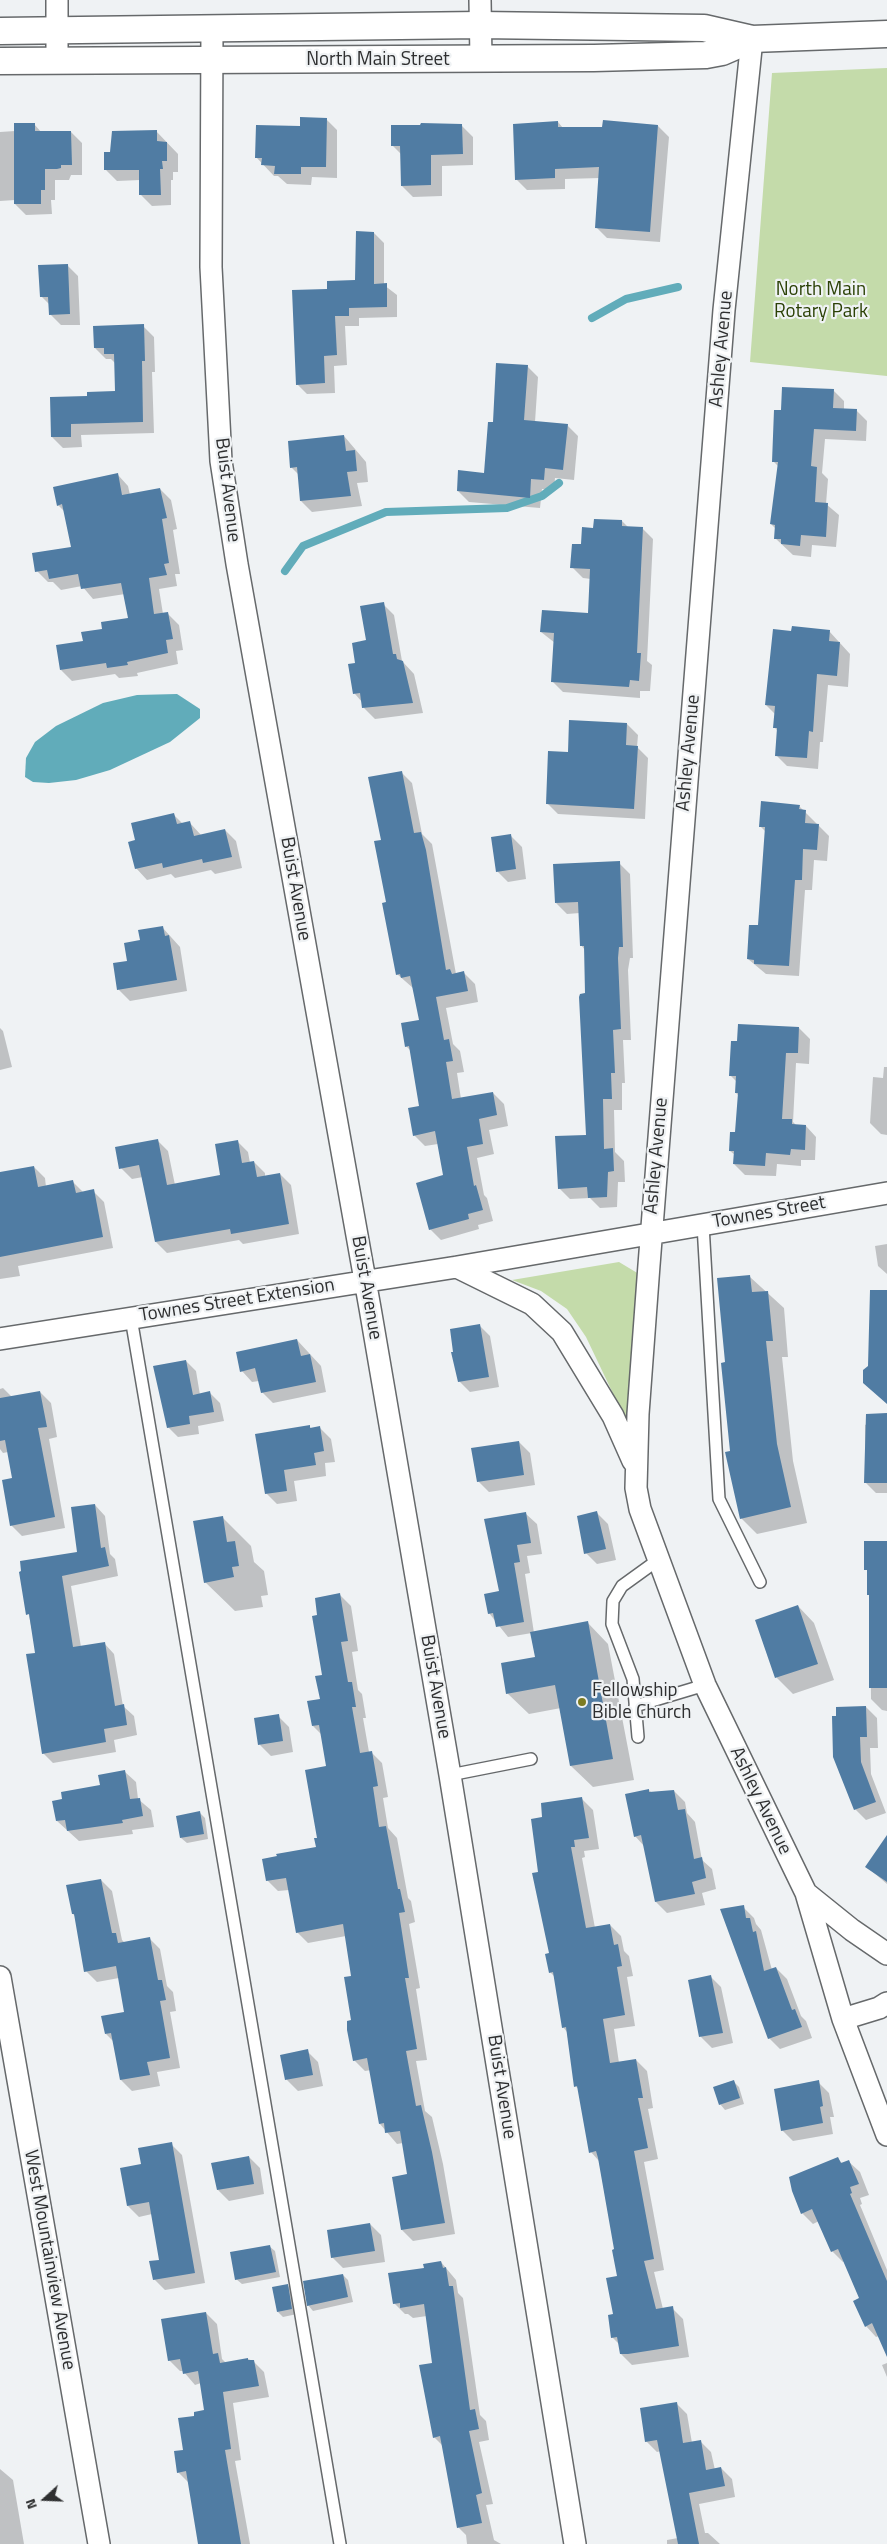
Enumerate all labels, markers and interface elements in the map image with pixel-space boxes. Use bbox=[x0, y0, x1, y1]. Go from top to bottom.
street label: North Main Street bbox=[306, 49, 450, 71]
park label: North Main Rotary Park bbox=[774, 279, 868, 323]
street label: Ashley Avenue bbox=[706, 290, 738, 408]
street label: Buist Avenue bbox=[209, 436, 245, 544]
street label: Ashley Avenue bbox=[673, 694, 705, 812]
street label: Buist Avenue bbox=[275, 835, 315, 943]
street label: Ashley Avenue bbox=[641, 1097, 673, 1215]
street label: Townes Street bbox=[711, 1192, 827, 1234]
street label: Buist Avenue bbox=[346, 1234, 386, 1342]
street label: Townes Street Extension bbox=[138, 1274, 336, 1328]
street label: Buist Avenue bbox=[415, 1633, 455, 1741]
place label: Fellowship Bible Church bbox=[592, 1680, 692, 1724]
marker: Fellowship Bible Church bbox=[576, 1696, 588, 1708]
street label: Ashley Avenue bbox=[724, 1743, 796, 1859]
street label: Buist Avenue bbox=[482, 2033, 520, 2141]
street label: West Mountainview Avenue bbox=[18, 2148, 80, 2372]
north arrow bbox=[20, 2474, 70, 2524]
text: N bbox=[19, 2496, 42, 2512]

